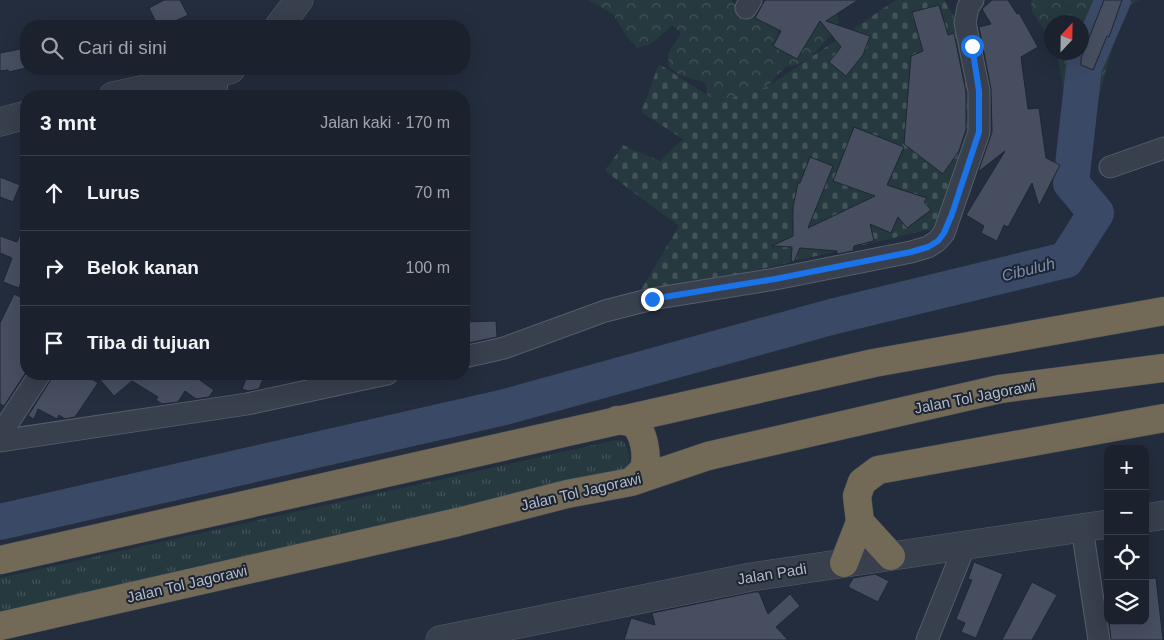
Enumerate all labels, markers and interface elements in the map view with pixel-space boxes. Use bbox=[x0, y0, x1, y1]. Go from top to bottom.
north arrow bbox=[1044, 15, 1089, 60]
search box bbox=[20, 20, 470, 75]
icon: search bbox=[38, 34, 66, 62]
route start bbox=[961, 35, 984, 58]
text: Cari di sini bbox=[78, 37, 167, 58]
text: 3 mnt bbox=[40, 111, 96, 134]
text: Jalan kaki · 170 m bbox=[320, 114, 450, 131]
icon: ahead bbox=[40, 179, 68, 207]
text: Lurus bbox=[87, 182, 140, 203]
text: 70 m bbox=[414, 184, 450, 201]
icon: right bbox=[40, 254, 68, 282]
water label: Cibuluh bbox=[1000, 255, 1057, 284]
text: Belok kanan bbox=[87, 257, 199, 278]
text: 100 m bbox=[406, 259, 450, 276]
route end bbox=[641, 288, 664, 311]
icon: arrive bbox=[40, 329, 68, 357]
text: Tiba di tujuan bbox=[87, 332, 210, 353]
street label: Jalan Tol Jagorawi bbox=[913, 376, 1037, 417]
map controls bbox=[1104, 445, 1149, 625]
button: + bbox=[1104, 445, 1149, 490]
street label: Jalan Tol Jagorawi bbox=[519, 469, 643, 514]
button: − bbox=[1104, 490, 1149, 535]
button: locate bbox=[1104, 535, 1149, 580]
street label: Jalan Padi bbox=[736, 560, 808, 587]
street label: Jalan Tol Jagorawi bbox=[125, 561, 249, 606]
button: layers bbox=[1104, 580, 1149, 625]

